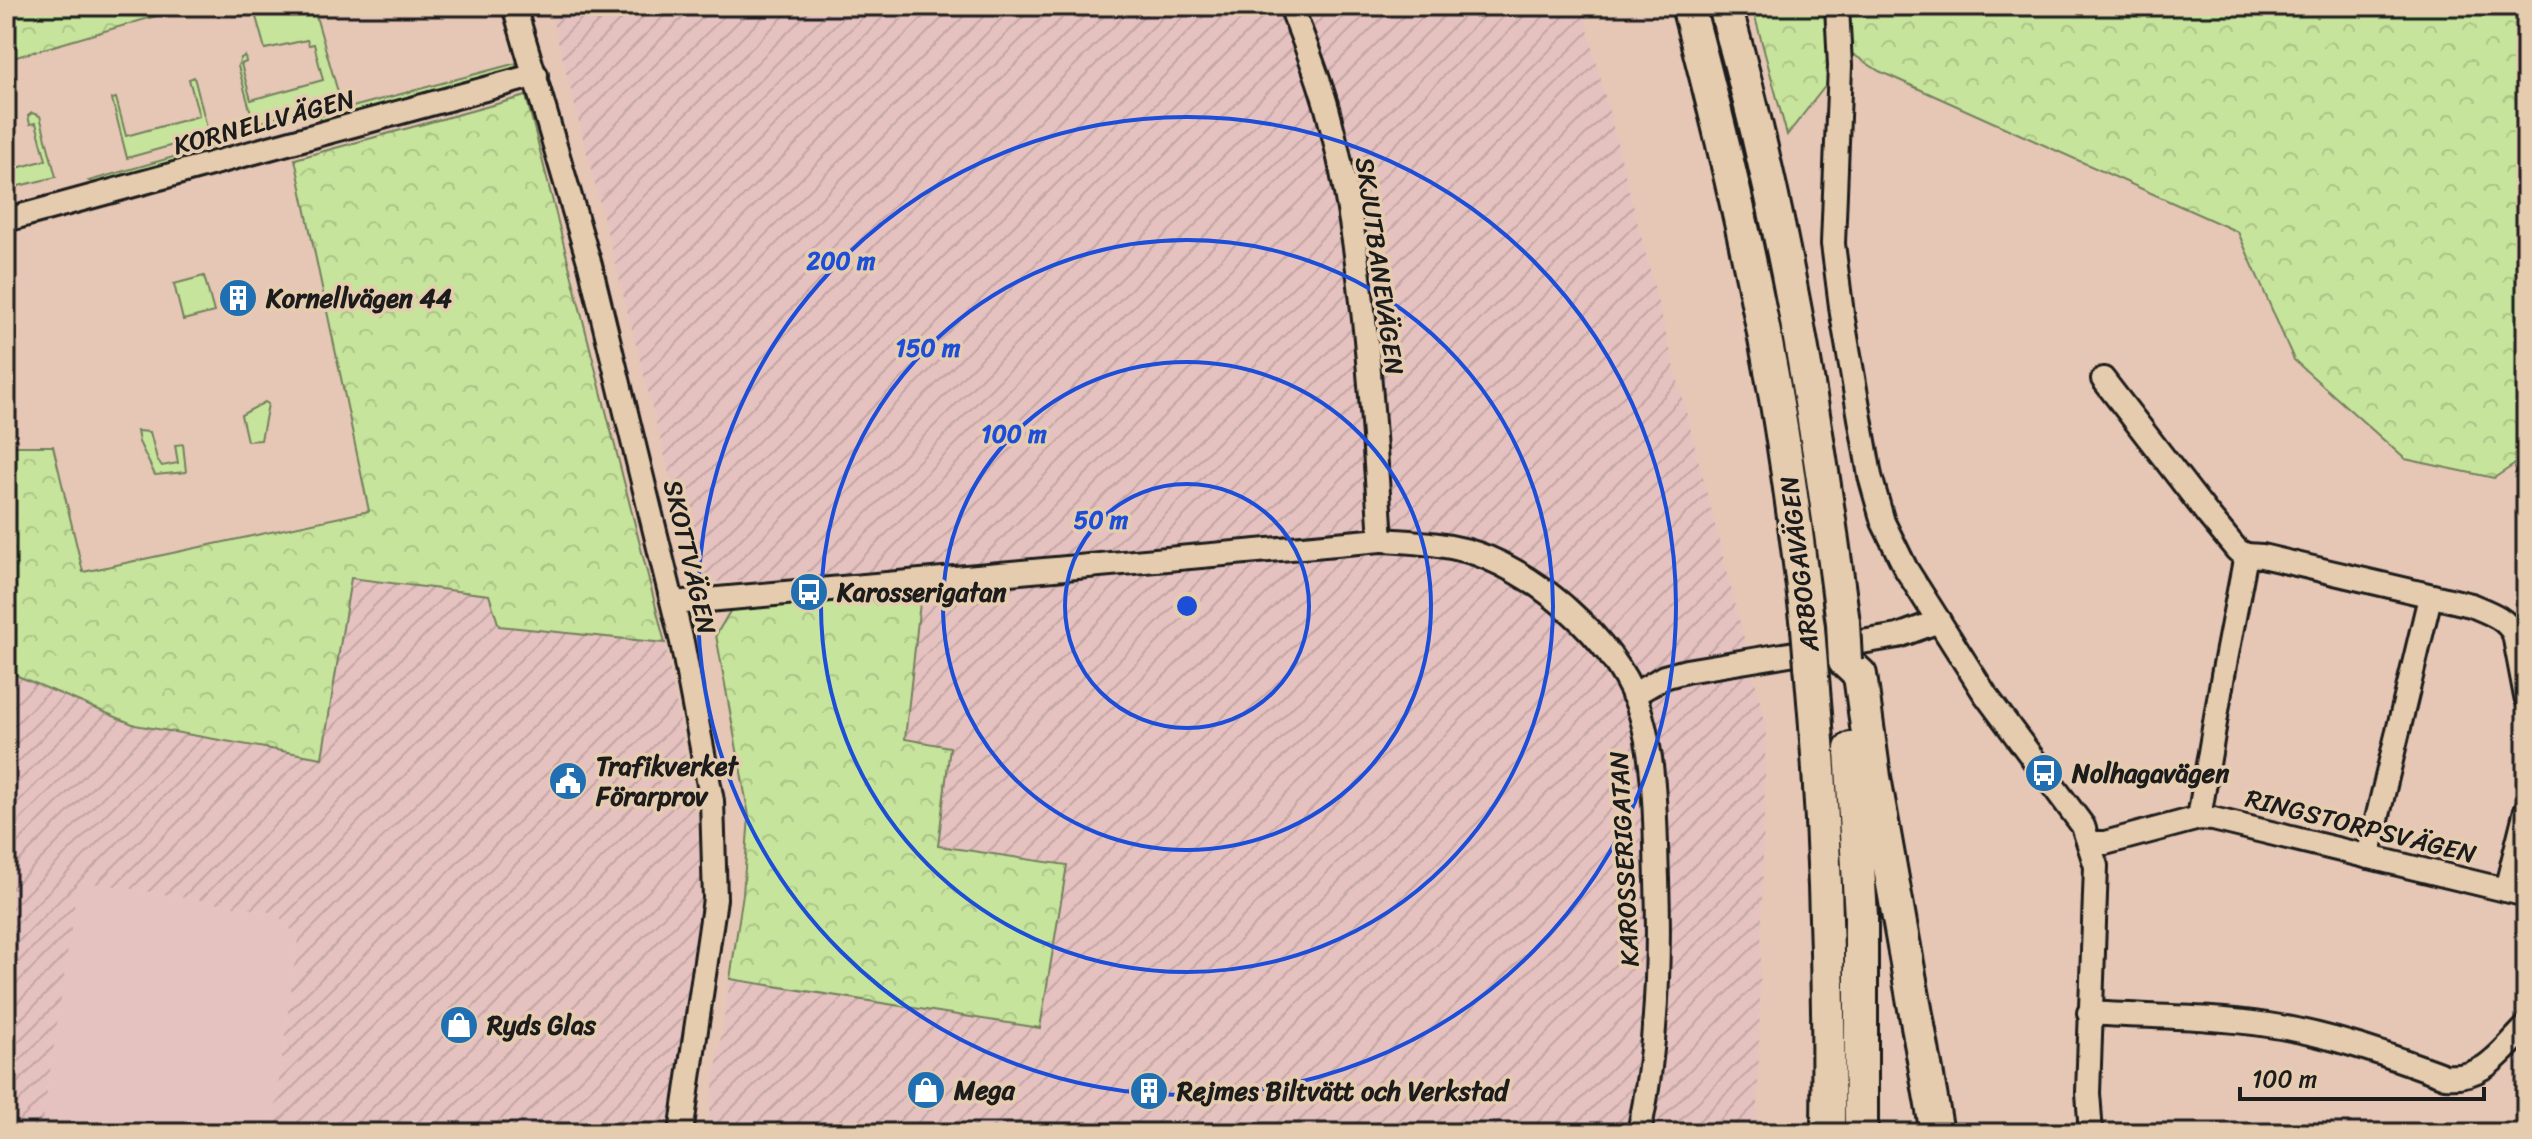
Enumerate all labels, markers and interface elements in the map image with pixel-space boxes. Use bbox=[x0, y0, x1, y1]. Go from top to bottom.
street label: KORNELLVÄGEN bbox=[168, 76, 360, 168]
street label: SKJUTBANEVÄGEN bbox=[1342, 154, 1418, 378]
text: 200 m bbox=[806, 240, 876, 282]
place label: Kornellvägen 44 bbox=[265, 275, 452, 321]
building icon: Kornellvägen 44 bbox=[217, 277, 259, 319]
text: 150 m bbox=[896, 327, 961, 369]
text: 100 m bbox=[981, 413, 1047, 455]
street label: ARBOGAVÄGEN bbox=[1765, 473, 1833, 656]
street label: SKOTTVÄGEN bbox=[650, 475, 730, 639]
text: 50 m bbox=[1074, 499, 1129, 541]
place label: Karosserigatan bbox=[836, 569, 1006, 615]
bus stop icon: Karosserigatan bbox=[788, 571, 830, 613]
centre of rings bbox=[1173, 592, 1201, 620]
place label: Trafikverket Förarprov bbox=[595, 743, 739, 819]
street label: KAROSSERIGATAN bbox=[1595, 750, 1653, 968]
place label: Nolhagavägen bbox=[2071, 750, 2230, 796]
bus stop icon: Nolhagavägen bbox=[2023, 752, 2065, 794]
public building icon: Trafikverket Förarprov bbox=[547, 760, 589, 802]
street label: RINGSTORPSVÄGEN bbox=[2241, 775, 2481, 877]
place label: Ryds Glas bbox=[486, 1002, 597, 1048]
shop icon: Ryds Glas bbox=[438, 1004, 480, 1046]
scale bar bbox=[2240, 1051, 2484, 1101]
text: 100 m bbox=[2252, 1058, 2317, 1100]
place label: Mega bbox=[953, 1067, 1016, 1113]
place label: Rejmes Biltvätt och Verkstad bbox=[1176, 1068, 1510, 1114]
shop icon: Mega bbox=[905, 1069, 947, 1111]
building icon: Rejmes Biltvätt och Verkstad bbox=[1128, 1070, 1170, 1112]

